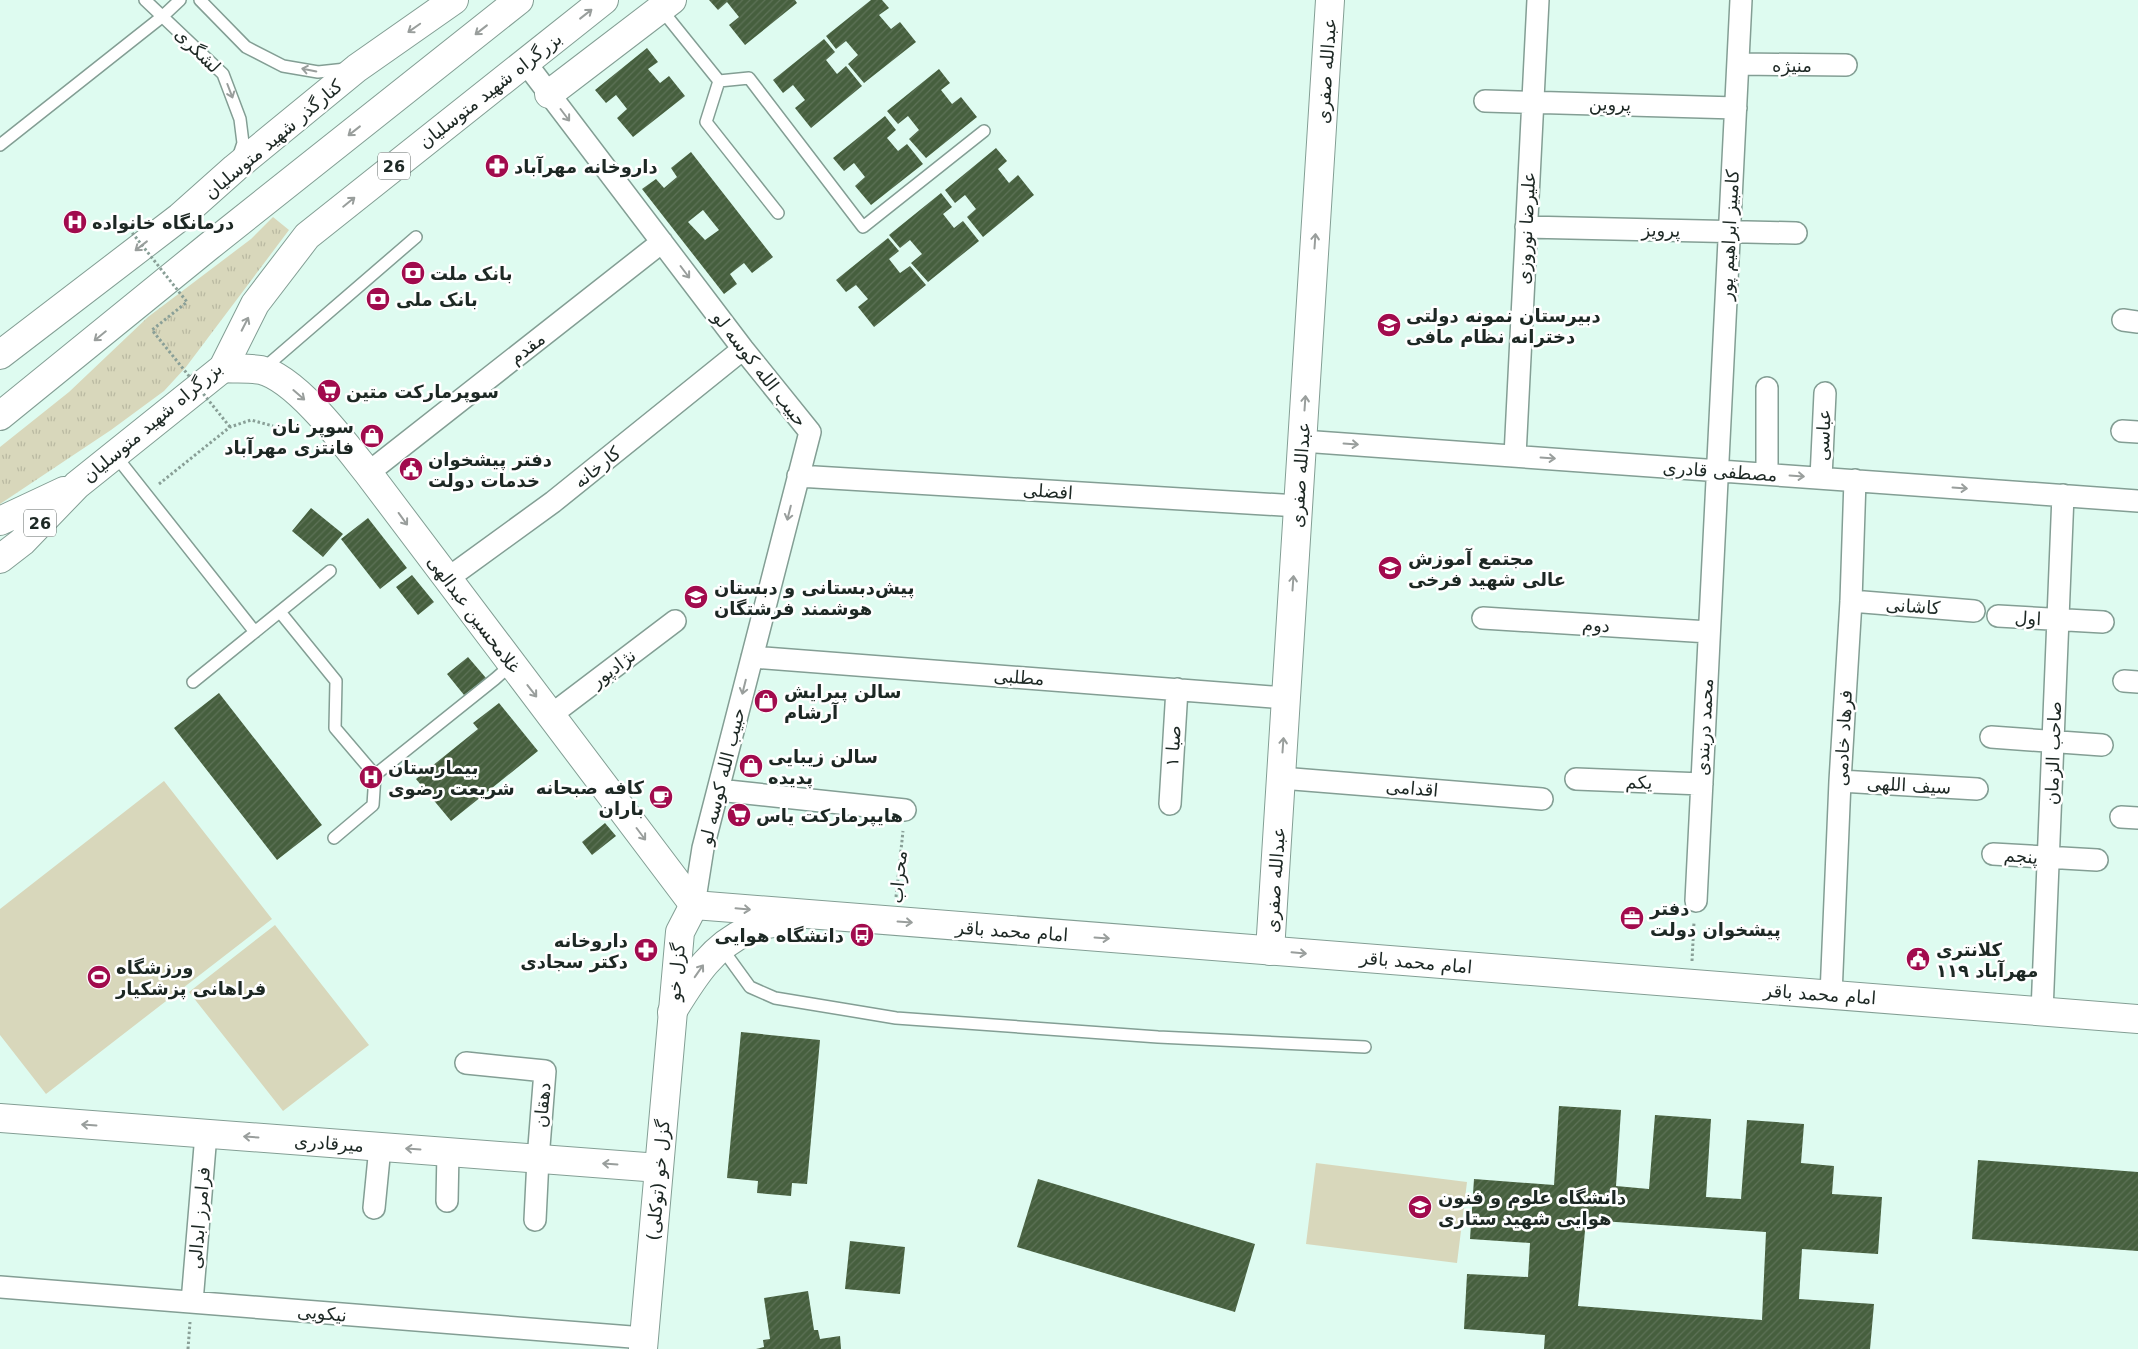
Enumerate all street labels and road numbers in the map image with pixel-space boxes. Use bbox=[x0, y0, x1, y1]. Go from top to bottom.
street label: عبدالله صفری bbox=[1312, 17, 1341, 125]
street label: لشگری bbox=[170, 23, 225, 78]
street label: بزرگراه شهید متوسلیان bbox=[414, 28, 566, 153]
street label: منیژه bbox=[1772, 55, 1812, 77]
street label: کنارگذر شهید متوسلیان bbox=[200, 75, 347, 204]
street label: پروین bbox=[1589, 93, 1631, 116]
road number: 26 bbox=[378, 153, 410, 180]
street label: کامبیز ابراهیم پور bbox=[1715, 169, 1744, 302]
street label: علیرضا نوروزی bbox=[1513, 171, 1540, 285]
street label: پرویز bbox=[1641, 219, 1680, 242]
street label: حبیب الله کوسه لو bbox=[707, 306, 811, 431]
street label: مقدم bbox=[505, 328, 549, 368]
street label: بزرگراه شهید متوسلیان bbox=[78, 357, 227, 487]
street label: عباسی bbox=[1811, 409, 1835, 461]
street label: عبدالله صفری bbox=[1286, 421, 1315, 529]
street label: کارخانه bbox=[569, 442, 625, 492]
street label: مصطفی قادری bbox=[1662, 457, 1778, 485]
street label: افضلی bbox=[1022, 479, 1074, 503]
road number: 26 bbox=[24, 509, 56, 536]
street label: غلامحسین عبدالهی bbox=[422, 551, 525, 678]
street label: کاشانی bbox=[1885, 594, 1941, 618]
street label: اول bbox=[2014, 607, 2042, 630]
street label: دوم bbox=[1581, 614, 1610, 637]
street label: نژادپور bbox=[586, 644, 640, 693]
street label: مطلبی bbox=[993, 665, 1045, 689]
street label: محمد دربندی bbox=[1691, 678, 1717, 776]
street label: فرهاد خادمی bbox=[1830, 689, 1857, 787]
street label: صاحب الزمان bbox=[2041, 701, 2066, 805]
street label: حبیب الله کوسه لو bbox=[695, 705, 750, 848]
street label: صبا ۱ bbox=[1161, 725, 1185, 767]
street label: یکم bbox=[1625, 771, 1653, 794]
street label: سیف اللهی bbox=[1866, 772, 1952, 799]
street label: اقدامی bbox=[1385, 775, 1439, 801]
street label: عبدالله صفری bbox=[1261, 826, 1290, 934]
street label: پنجم bbox=[2003, 844, 2039, 869]
street label: محراب bbox=[885, 850, 912, 904]
street label: امام محمد باقر bbox=[954, 917, 1069, 946]
street label: گزل خو bbox=[663, 942, 690, 1003]
street label: امام محمد باقر bbox=[1358, 947, 1473, 978]
street label: امام محمد باقر bbox=[1762, 980, 1877, 1009]
street label: دهقان bbox=[530, 1082, 554, 1128]
street label: گزل خو (توکلی) bbox=[642, 1118, 675, 1241]
street label: میرقادری bbox=[293, 1130, 365, 1157]
street label: فرامرز ابدالی bbox=[184, 1166, 215, 1270]
street label: نیکویی bbox=[296, 1300, 348, 1327]

